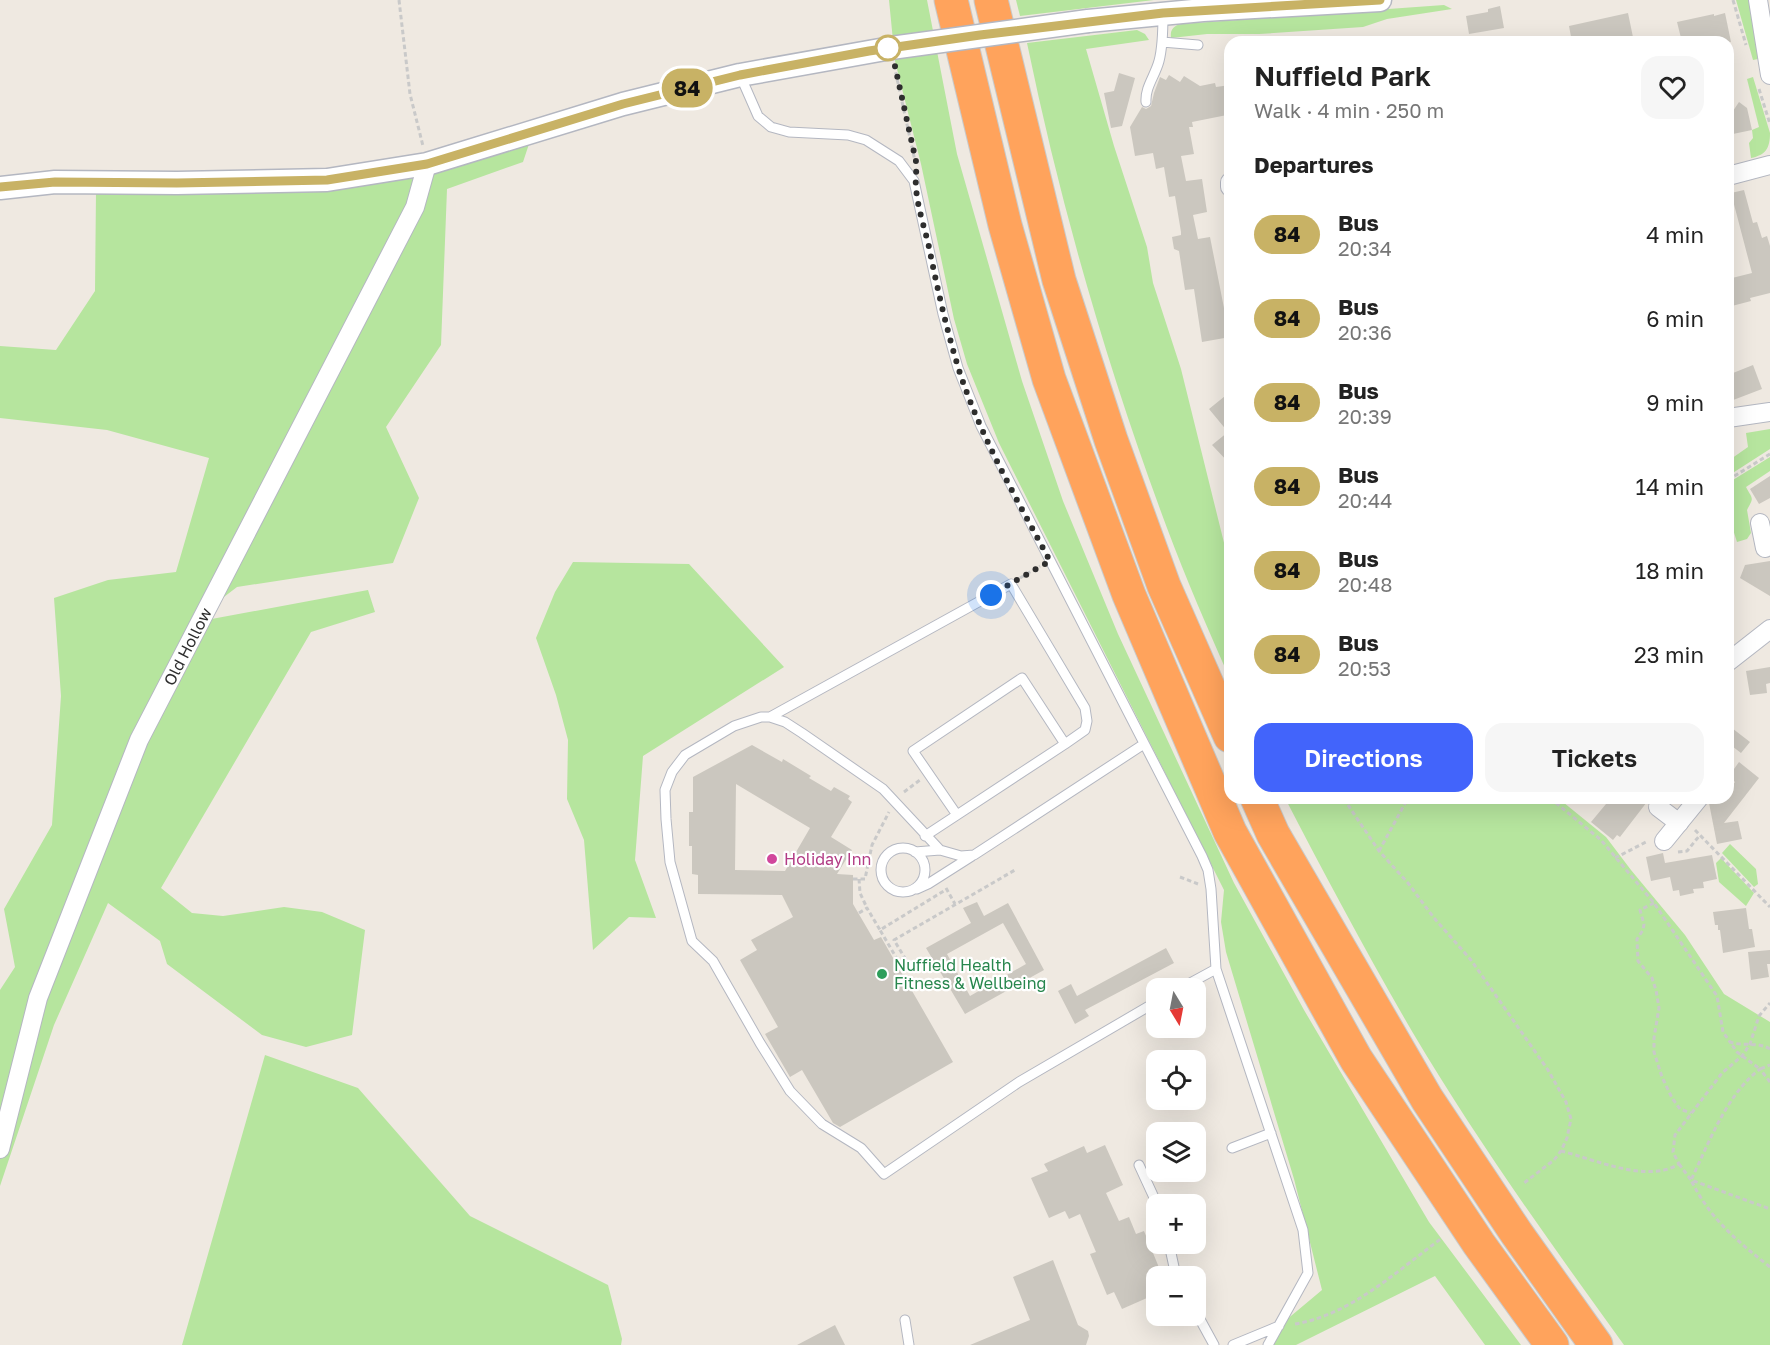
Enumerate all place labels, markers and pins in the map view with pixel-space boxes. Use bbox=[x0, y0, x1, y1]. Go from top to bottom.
unlabelled marker bbox=[875, 35, 901, 61]
place label: Holiday Inn bbox=[784, 849, 871, 869]
marker: Holiday Inn bbox=[765, 852, 779, 866]
place label: Nuffield Health Fitness & Wellbeing bbox=[894, 955, 1046, 993]
marker: Nuffield Health Fitness & Wellbeing bbox=[875, 967, 889, 981]

